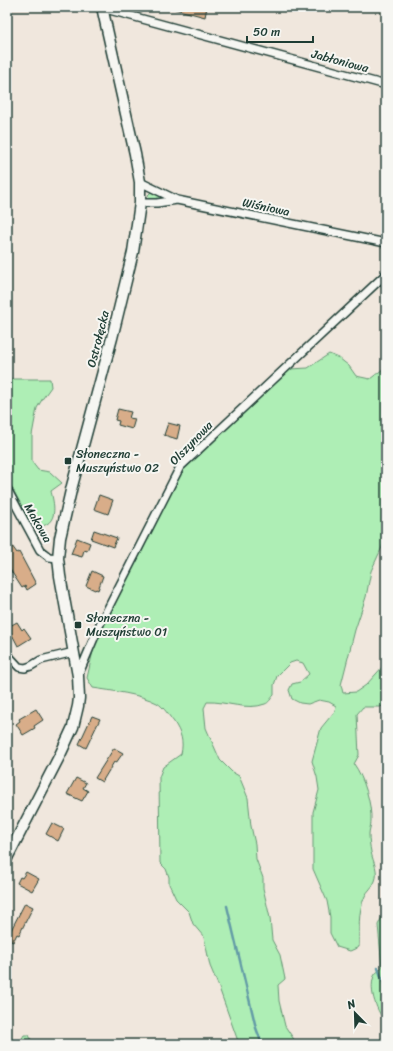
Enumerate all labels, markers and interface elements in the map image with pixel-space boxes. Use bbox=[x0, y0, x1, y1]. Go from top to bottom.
scale bar bbox=[247, 18, 313, 44]
text: 50 m bbox=[253, 21, 280, 43]
street label: Jabłoniowa bbox=[308, 43, 372, 79]
street label: Wiśniowa bbox=[240, 191, 292, 223]
street label: Ostrołęcka bbox=[80, 307, 116, 370]
street label: Olszynowa bbox=[164, 415, 219, 471]
place label: Słoneczna - Muszyństwo 02 bbox=[76, 443, 159, 479]
marker: Słoneczna - Muszyństwo 02 bbox=[63, 456, 73, 466]
street label: Makowa bbox=[18, 499, 58, 547]
place label: Słoneczna - Muszyństwo 01 bbox=[86, 607, 167, 643]
marker: Słoneczna - Muszyństwo 01 bbox=[73, 620, 83, 630]
north arrow bbox=[335, 993, 375, 1033]
text: N bbox=[343, 994, 359, 1015]

